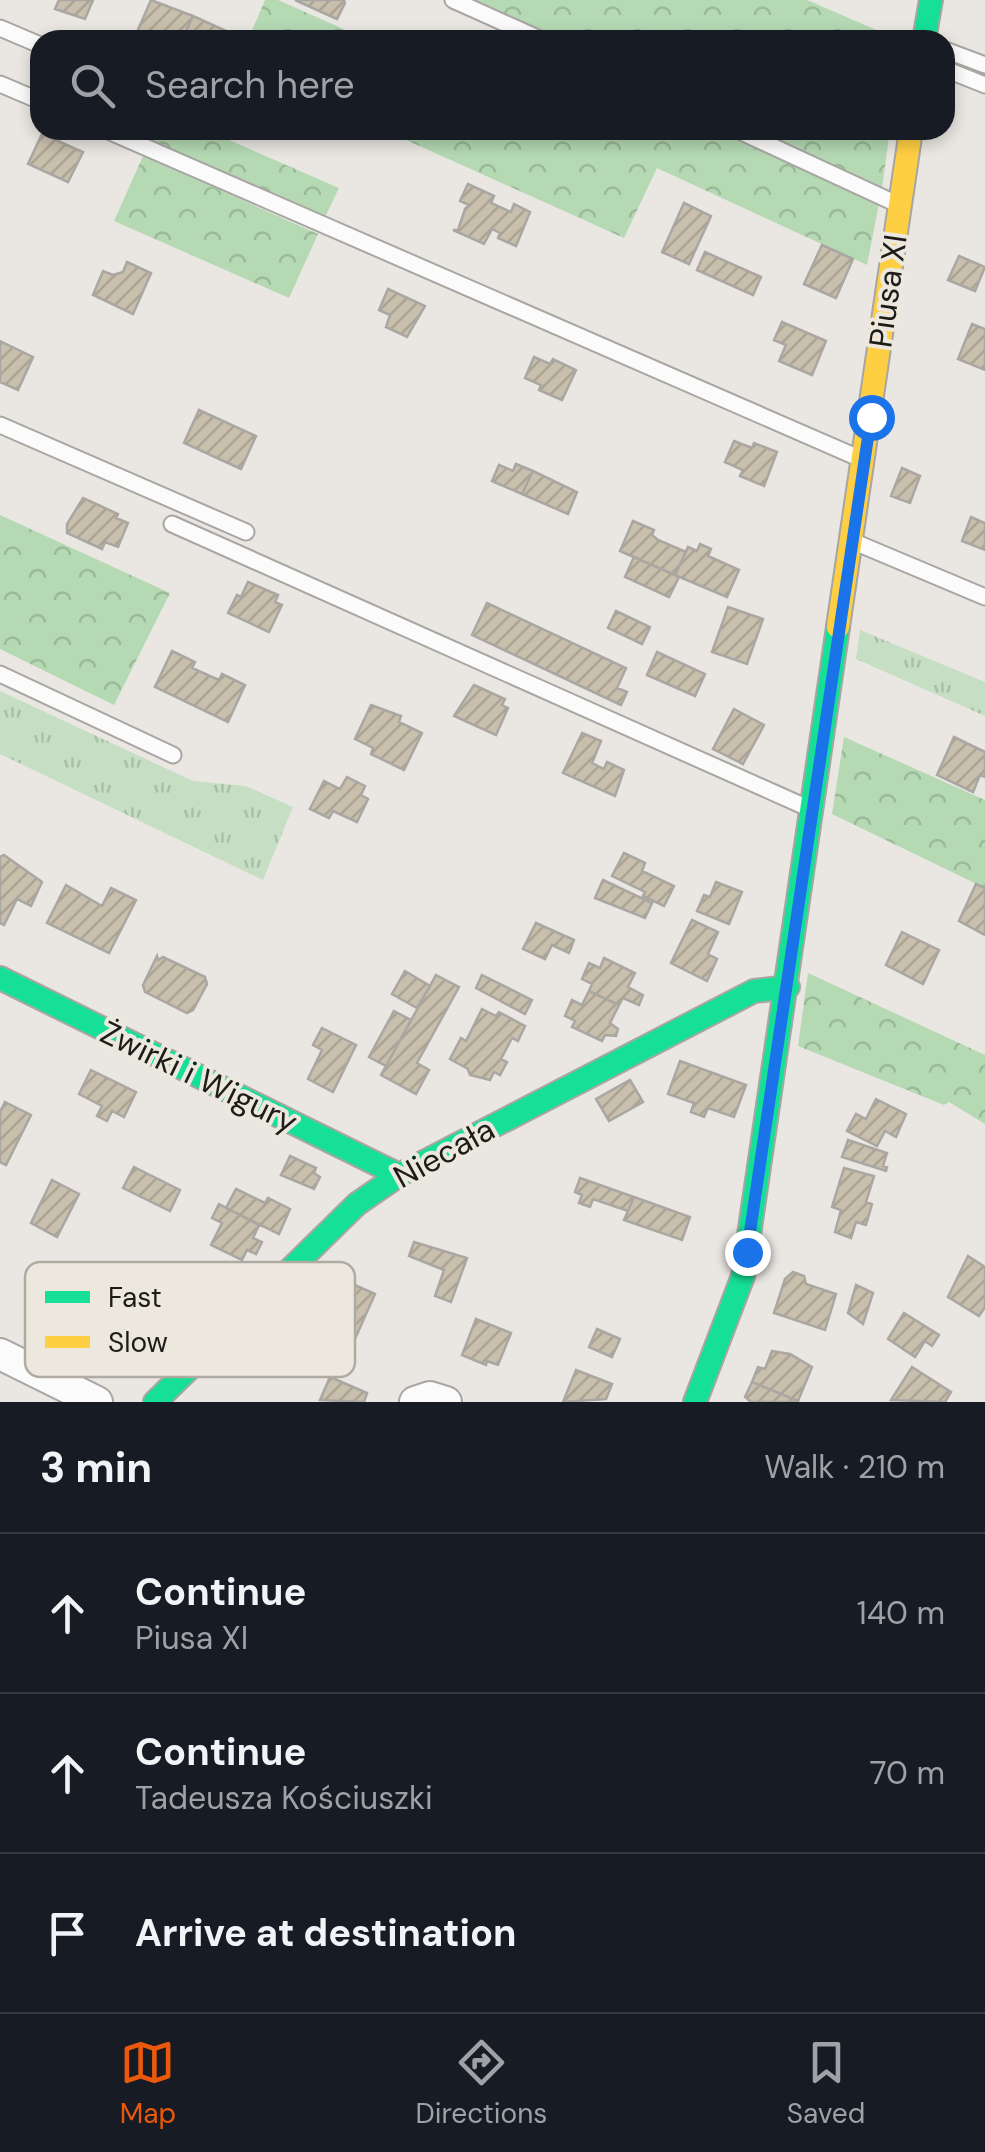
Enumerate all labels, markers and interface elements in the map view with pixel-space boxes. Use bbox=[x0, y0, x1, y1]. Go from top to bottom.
search box bbox=[30, 30, 955, 140]
icon: search bbox=[65, 58, 120, 113]
text: Search here bbox=[145, 60, 355, 110]
street label: Piusa XI bbox=[859, 232, 917, 350]
route start bbox=[849, 395, 895, 441]
street label: Żwirki i Wigury bbox=[94, 1011, 305, 1143]
street label: Niecała bbox=[386, 1108, 502, 1198]
route end bbox=[725, 1230, 771, 1276]
legend bbox=[25, 1262, 355, 1377]
text: Fast bbox=[108, 1279, 162, 1316]
text: Slow bbox=[108, 1324, 168, 1361]
text: 3 min bbox=[40, 1440, 152, 1495]
text: Walk · 210 m bbox=[764, 1446, 945, 1488]
text: Continue bbox=[135, 1567, 306, 1617]
icon: ahead bbox=[40, 1586, 95, 1641]
text: 140 m bbox=[857, 1592, 945, 1634]
text: Piusa XI bbox=[135, 1617, 248, 1659]
text: Continue bbox=[135, 1727, 306, 1777]
icon: ahead bbox=[40, 1746, 95, 1801]
text: 70 m bbox=[869, 1752, 945, 1794]
text: Tadeusza Kościuszki bbox=[135, 1777, 433, 1819]
icon: arrive bbox=[40, 1906, 95, 1961]
text: Arrive at destination bbox=[135, 1908, 517, 1958]
tab: Map bbox=[120, 2035, 176, 2132]
tab: Directions bbox=[416, 2035, 547, 2132]
tab: Saved bbox=[787, 2035, 865, 2132]

